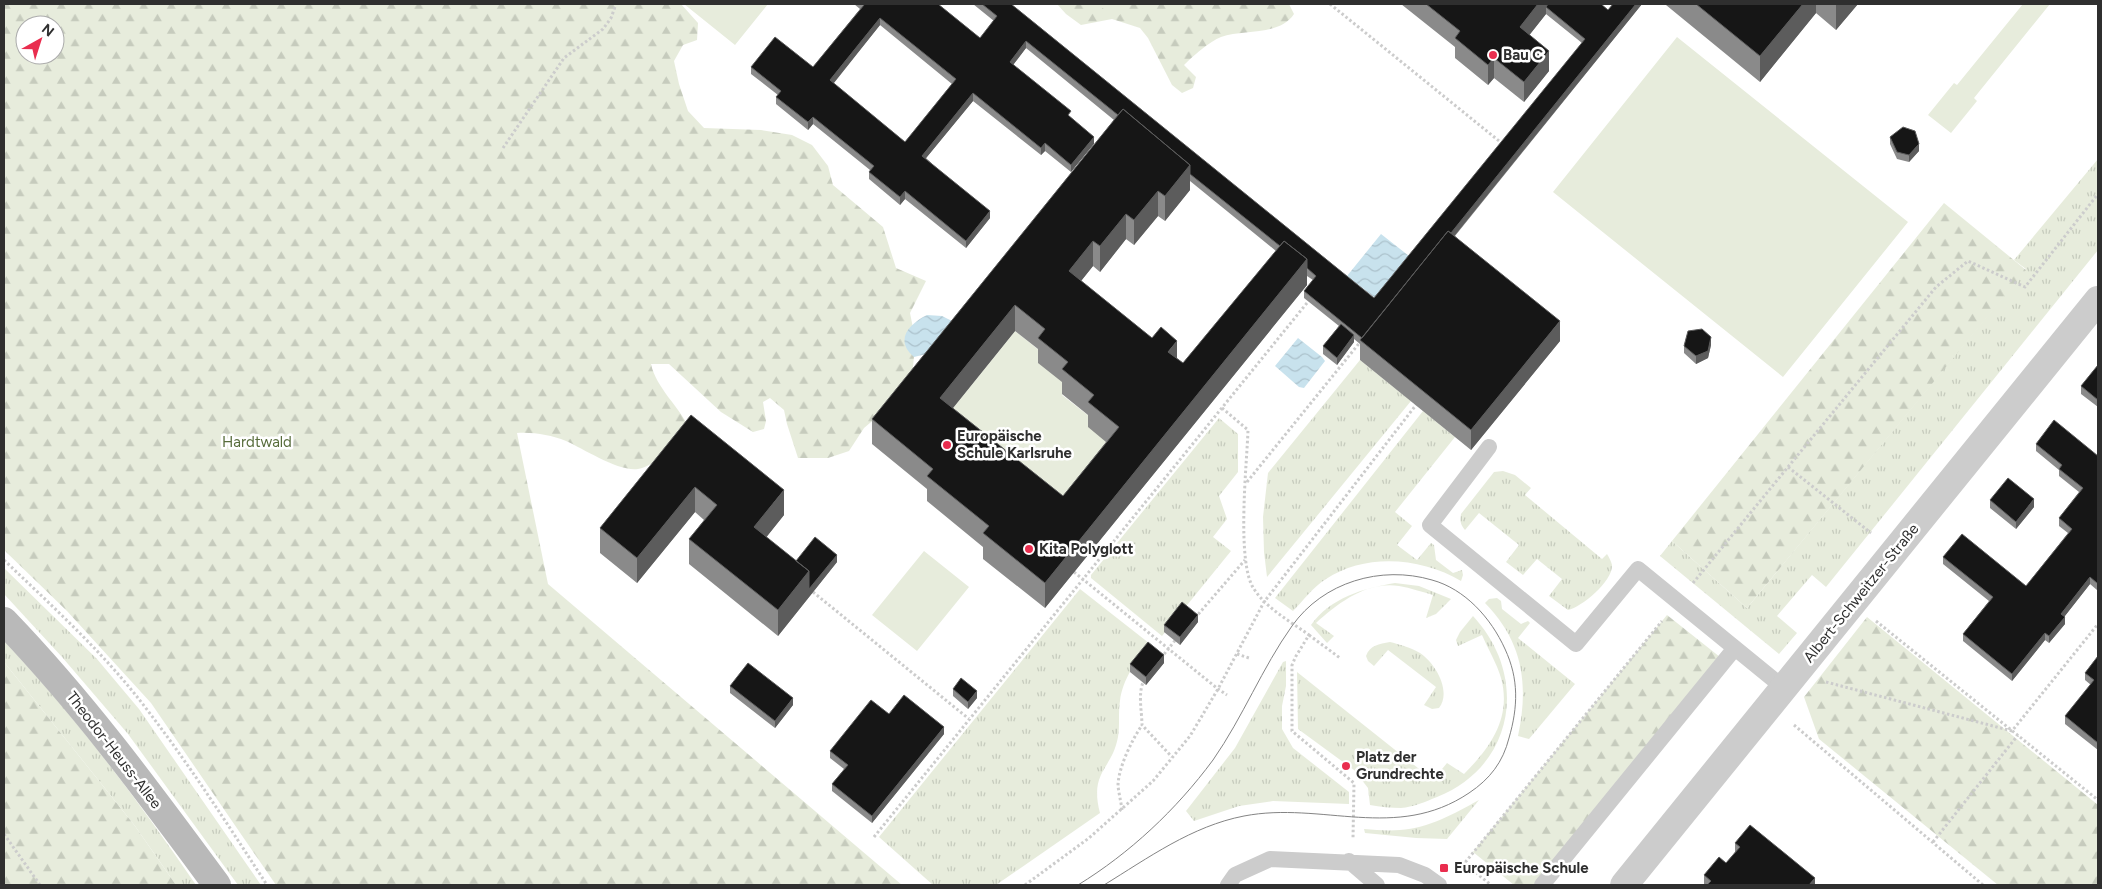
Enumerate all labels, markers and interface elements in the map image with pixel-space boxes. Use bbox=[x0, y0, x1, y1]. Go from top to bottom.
north arrow bbox=[15, 15, 65, 65]
text: N bbox=[38, 20, 57, 40]
place label: Bau C bbox=[1503, 46, 1543, 64]
marker: Bau C bbox=[1487, 49, 1499, 61]
place label: Europäische Schule Karlsruhe bbox=[957, 427, 1073, 462]
park label: Hardtwald bbox=[222, 433, 292, 451]
marker: Europäische Schule Karlsruhe bbox=[941, 439, 953, 451]
street label: Albert-Schweitzer-Straße bbox=[1800, 520, 1922, 666]
place label: Kita Polyglott bbox=[1039, 540, 1134, 558]
marker: Kita Polyglott bbox=[1023, 543, 1035, 555]
street label: Theodor-Heuss-Allee bbox=[63, 688, 165, 812]
place label: Platz der Grundrechte bbox=[1356, 748, 1444, 783]
marker: Platz der Grundrechte bbox=[1340, 760, 1352, 772]
place label: Europäische Schule bbox=[1454, 859, 1589, 877]
marker: Europäische Schule bbox=[1438, 862, 1450, 874]

